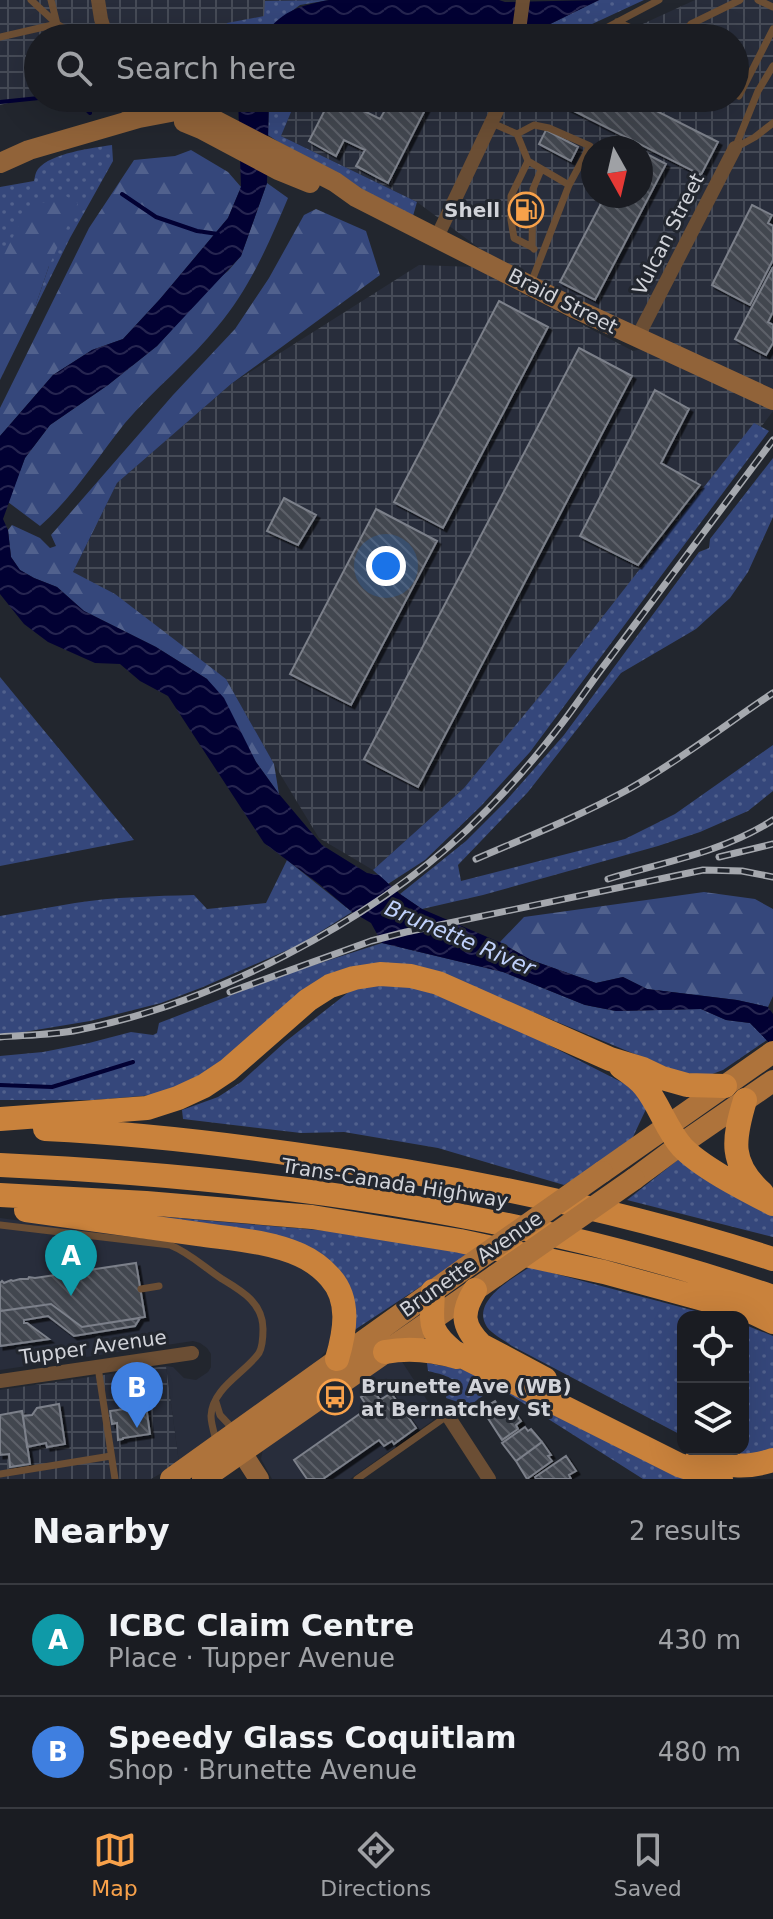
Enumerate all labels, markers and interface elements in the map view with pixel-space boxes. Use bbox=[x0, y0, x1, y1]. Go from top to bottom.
search box bbox=[24, 24, 749, 112]
icon: search bbox=[52, 46, 96, 90]
text: Search here bbox=[116, 51, 296, 86]
north arrow bbox=[581, 136, 653, 208]
street label: Vulcan Street bbox=[627, 169, 709, 299]
fuel station icon: Shell bbox=[507, 191, 545, 229]
place label: Shell bbox=[444, 198, 500, 222]
street label: Braid Street bbox=[504, 263, 622, 339]
your location bbox=[366, 546, 406, 586]
water label: Brunette River bbox=[381, 895, 540, 982]
street label: Trans-Canada Highway bbox=[279, 1153, 510, 1213]
street label: Brunette Avenue bbox=[395, 1206, 547, 1322]
pin: A bbox=[45, 1230, 97, 1296]
map controls bbox=[677, 1311, 749, 1455]
button: locate bbox=[677, 1311, 749, 1383]
street label: Tupper Avenue bbox=[17, 1325, 168, 1369]
pin: B bbox=[111, 1362, 163, 1428]
place label: Brunette Ave (WB) at Bernatchey St bbox=[361, 1374, 572, 1421]
bus stop icon: Brunette Ave (WB) at Bernatchey St bbox=[316, 1378, 354, 1416]
button: layers bbox=[677, 1383, 749, 1455]
text: Nearby bbox=[32, 1511, 170, 1551]
text: 2 results bbox=[629, 1516, 741, 1546]
text: ICBC Claim Centre bbox=[108, 1608, 414, 1643]
text: A bbox=[48, 1625, 68, 1655]
text: 430 m bbox=[658, 1625, 741, 1655]
text: Place · Tupper Avenue bbox=[108, 1643, 395, 1673]
text: Speedy Glass Coquitlam bbox=[108, 1720, 516, 1755]
text: B bbox=[48, 1737, 68, 1767]
text: 480 m bbox=[658, 1737, 741, 1767]
text: Shop · Brunette Avenue bbox=[108, 1755, 417, 1785]
tab: Map bbox=[91, 1828, 138, 1901]
tab: Directions bbox=[320, 1828, 431, 1901]
tab: Saved bbox=[614, 1828, 682, 1901]

